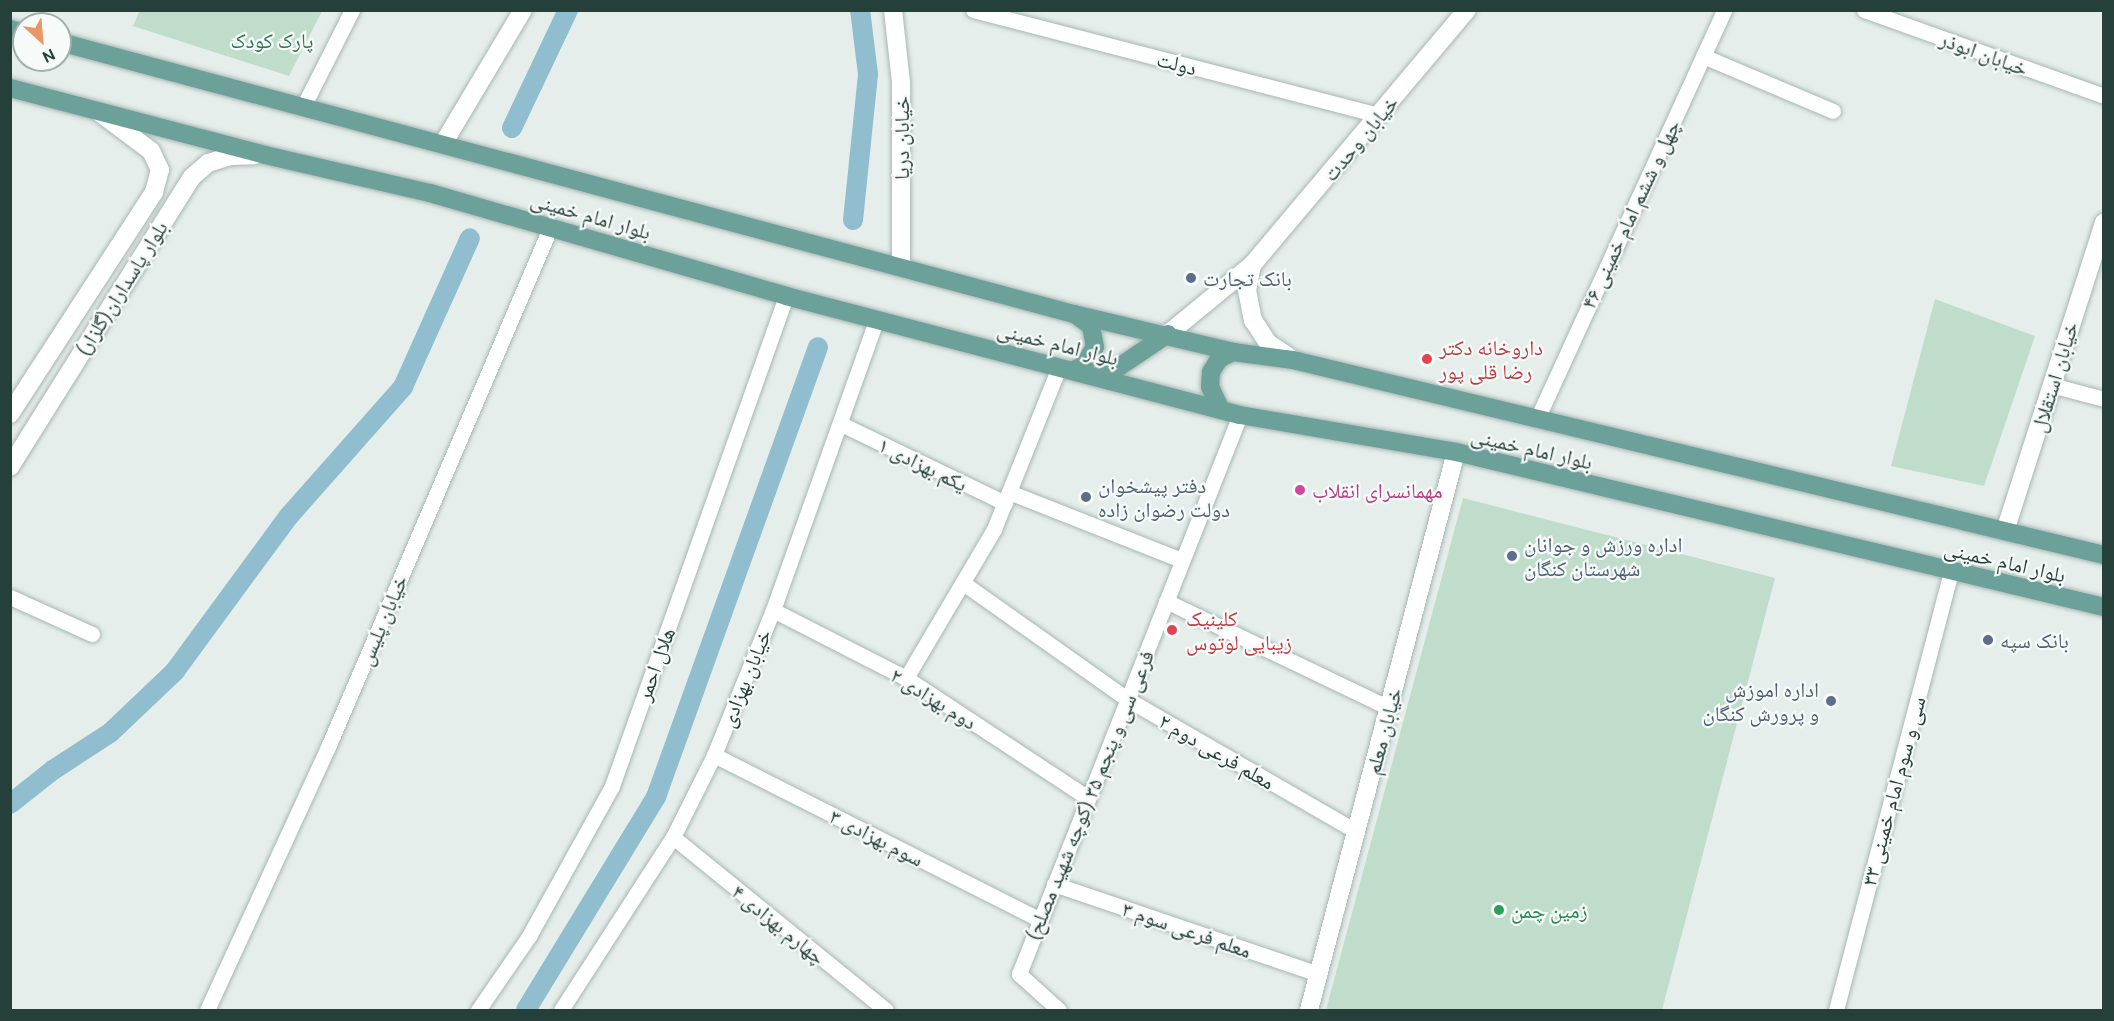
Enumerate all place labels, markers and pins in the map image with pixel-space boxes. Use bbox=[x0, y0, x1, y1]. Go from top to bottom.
place label: بانک تجارت bbox=[1203, 265, 1292, 291]
marker: بانک تجارت bbox=[1184, 271, 1198, 285]
place label: داروخانه دکتر رضا قلی پور bbox=[1439, 334, 1543, 384]
marker: داروخانه دکتر رضا قلی پور bbox=[1420, 352, 1434, 366]
place label: دفتر پیشخوان دولت رضوان زاده bbox=[1098, 472, 1230, 522]
place label: مهمانسرای انقلاب bbox=[1312, 477, 1442, 503]
marker: مهمانسرای انقلاب bbox=[1293, 483, 1307, 497]
marker: دفتر پیشخوان دولت رضوان زاده bbox=[1079, 490, 1093, 504]
place label: اداره ورزش و جوانان شهرستان کنگان bbox=[1524, 531, 1683, 581]
marker: اداره ورزش و جوانان شهرستان کنگان bbox=[1505, 549, 1519, 563]
place label: کلینیک زیبایی لوتوس bbox=[1186, 605, 1292, 655]
marker: کلینیک زیبایی لوتوس bbox=[1163, 621, 1181, 639]
place label: بانک سپه bbox=[2000, 627, 2069, 653]
marker: بانک سپه bbox=[1981, 633, 1995, 647]
place label: اداره اموزش و پرورش کنگان bbox=[1703, 676, 1819, 726]
marker: اداره اموزش و پرورش کنگان bbox=[1824, 694, 1838, 708]
place label: زمین چمن bbox=[1511, 897, 1588, 923]
marker: زمین چمن bbox=[1492, 903, 1506, 917]

